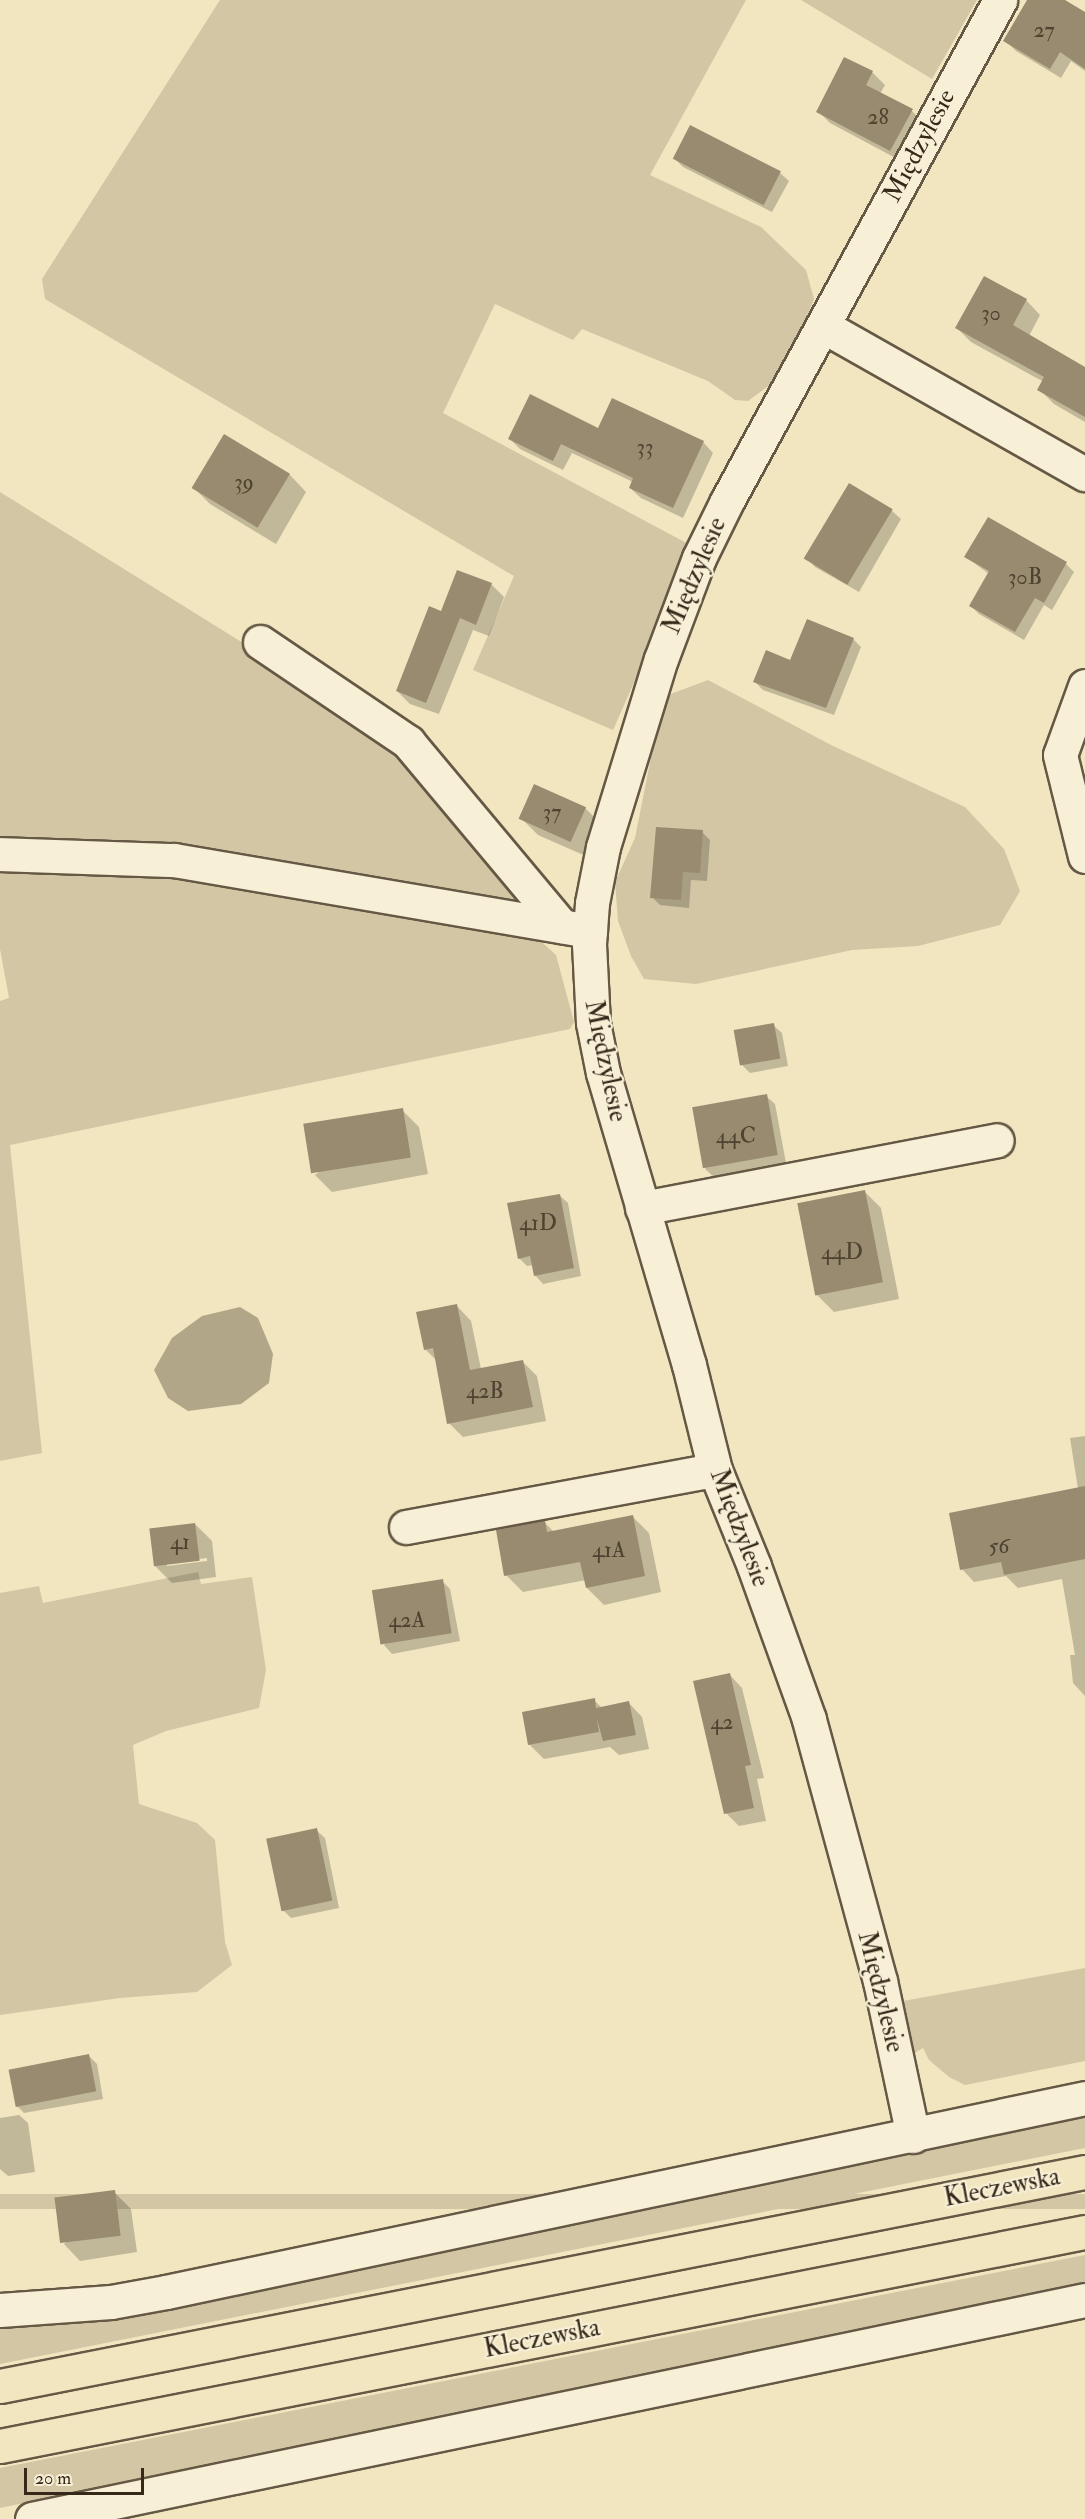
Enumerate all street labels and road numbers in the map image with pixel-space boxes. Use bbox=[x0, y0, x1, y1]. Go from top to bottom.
street label: Międzylesie bbox=[877, 84, 963, 208]
street label: Międzylesie bbox=[657, 513, 733, 639]
street label: Międzylesie bbox=[577, 997, 633, 1125]
street label: Międzylesie bbox=[702, 1465, 776, 1591]
street label: Międzylesie bbox=[850, 1928, 910, 2056]
street label: Kleczewska bbox=[941, 2161, 1063, 2215]
street label: Kleczewska bbox=[481, 2312, 603, 2366]

